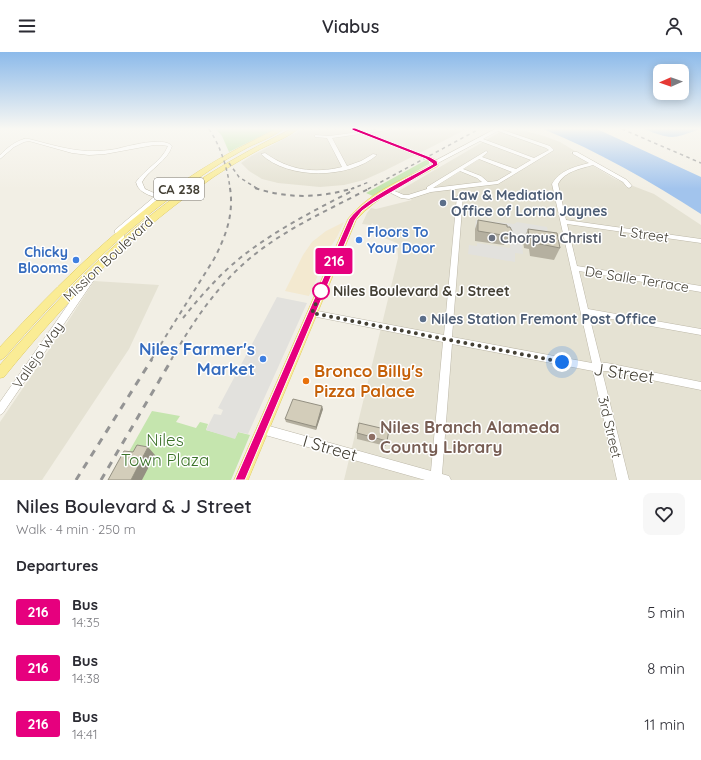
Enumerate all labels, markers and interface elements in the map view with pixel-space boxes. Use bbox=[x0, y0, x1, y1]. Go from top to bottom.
icon: menu bbox=[16, 15, 38, 37]
text: Viabus bbox=[322, 15, 379, 38]
icon: person bbox=[663, 15, 685, 37]
north arrow bbox=[653, 64, 689, 100]
map controls bbox=[653, 64, 689, 100]
road number: CA 238 bbox=[154, 178, 204, 200]
place label: Law & Mediation Office of Lorna Jaynes bbox=[451, 186, 607, 220]
marker: Law & Mediation Office of Lorna Jaynes bbox=[438, 198, 448, 208]
street label: Mission Boulevard bbox=[59, 213, 157, 305]
street label: L Street bbox=[618, 222, 670, 246]
place label: Floors To Your Door bbox=[367, 223, 435, 257]
place label: Chorpus Christi bbox=[500, 229, 602, 247]
marker: Chorpus Christi bbox=[487, 233, 497, 243]
marker: Floors To Your Door bbox=[354, 235, 364, 245]
place label: Chicky Blooms bbox=[18, 243, 68, 277]
line badge: 216 bbox=[311, 248, 357, 274]
text: 216 bbox=[323, 252, 345, 270]
marker: Chicky Blooms bbox=[71, 255, 81, 265]
street label: De Salle Terrace bbox=[584, 262, 690, 296]
marker: Niles Boulevard & J Street bbox=[312, 282, 330, 300]
place label: Niles Boulevard & J Street bbox=[333, 282, 510, 300]
place label: Niles Station Fremont Post Office bbox=[431, 310, 657, 328]
marker: Niles Station Fremont Post Office bbox=[418, 314, 428, 324]
street label: Vallejo Way bbox=[8, 318, 68, 392]
place label: Niles Farmer's Market bbox=[139, 338, 255, 379]
your location bbox=[552, 352, 572, 372]
marker: Niles Farmer's Market bbox=[258, 354, 268, 364]
street label: J Street bbox=[592, 358, 656, 387]
place label: Bronco Billy's Pizza Palace bbox=[314, 360, 423, 401]
marker: Bronco Billy's Pizza Palace bbox=[301, 376, 311, 386]
street label: 3rd Street bbox=[594, 394, 626, 460]
place label: Niles Branch Alameda County Library bbox=[380, 416, 560, 457]
park label: Niles Town Plaza bbox=[121, 429, 209, 470]
street label: I Street bbox=[301, 430, 360, 465]
marker: Niles Branch Alameda County Library bbox=[367, 432, 377, 442]
button: heart bbox=[643, 493, 685, 535]
text: Niles Boulevard & J Street bbox=[16, 494, 252, 518]
text: Walk · 4 min · 250 m bbox=[16, 521, 136, 537]
text: Departures bbox=[16, 556, 98, 575]
text: Bus bbox=[72, 595, 98, 614]
text: 216 bbox=[27, 603, 49, 621]
text: 5 min bbox=[647, 603, 685, 622]
text: 14:35 bbox=[72, 614, 100, 630]
text: Bus bbox=[72, 651, 98, 670]
text: 216 bbox=[27, 659, 49, 677]
text: 8 min bbox=[647, 659, 685, 678]
text: 14:38 bbox=[72, 670, 100, 686]
text: Bus bbox=[72, 707, 98, 726]
text: 216 bbox=[27, 715, 49, 733]
text: 11 min bbox=[644, 715, 685, 734]
text: 14:41 bbox=[72, 726, 97, 742]

